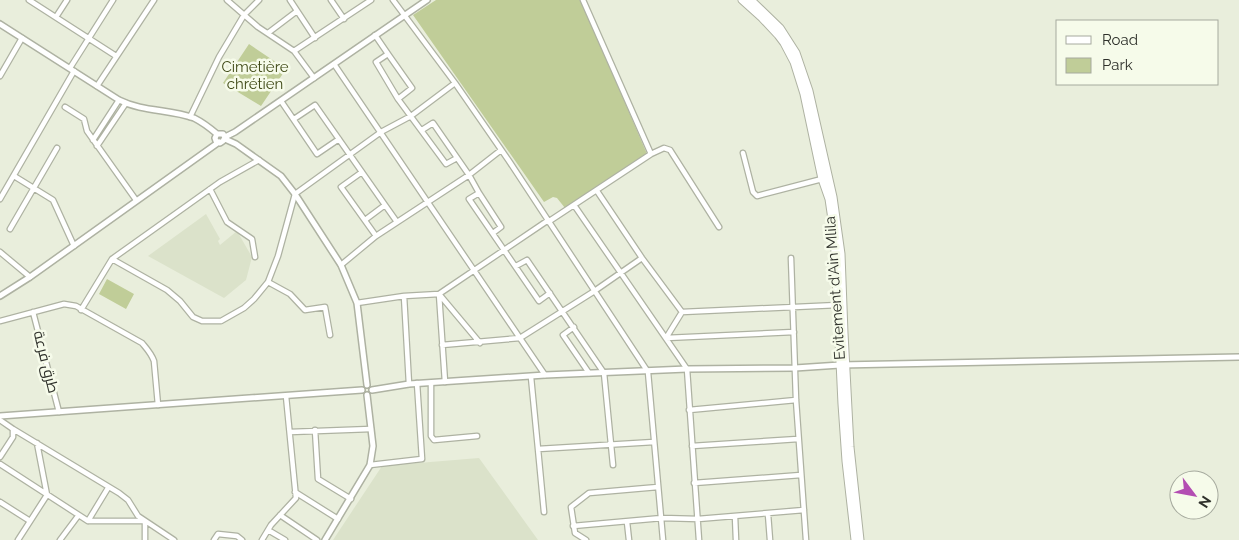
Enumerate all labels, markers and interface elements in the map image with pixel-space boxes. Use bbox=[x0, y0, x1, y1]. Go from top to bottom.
legend bbox=[1056, 20, 1219, 85]
text: Road bbox=[1102, 31, 1138, 49]
text: Park bbox=[1102, 56, 1133, 74]
park label: Cimetière chrétien bbox=[221, 58, 289, 93]
street label: Evitement d'Ain Mlila bbox=[821, 216, 849, 360]
street label: طرق فرعة bbox=[29, 329, 62, 395]
north arrow bbox=[1169, 470, 1219, 520]
text: N bbox=[1195, 493, 1215, 511]

